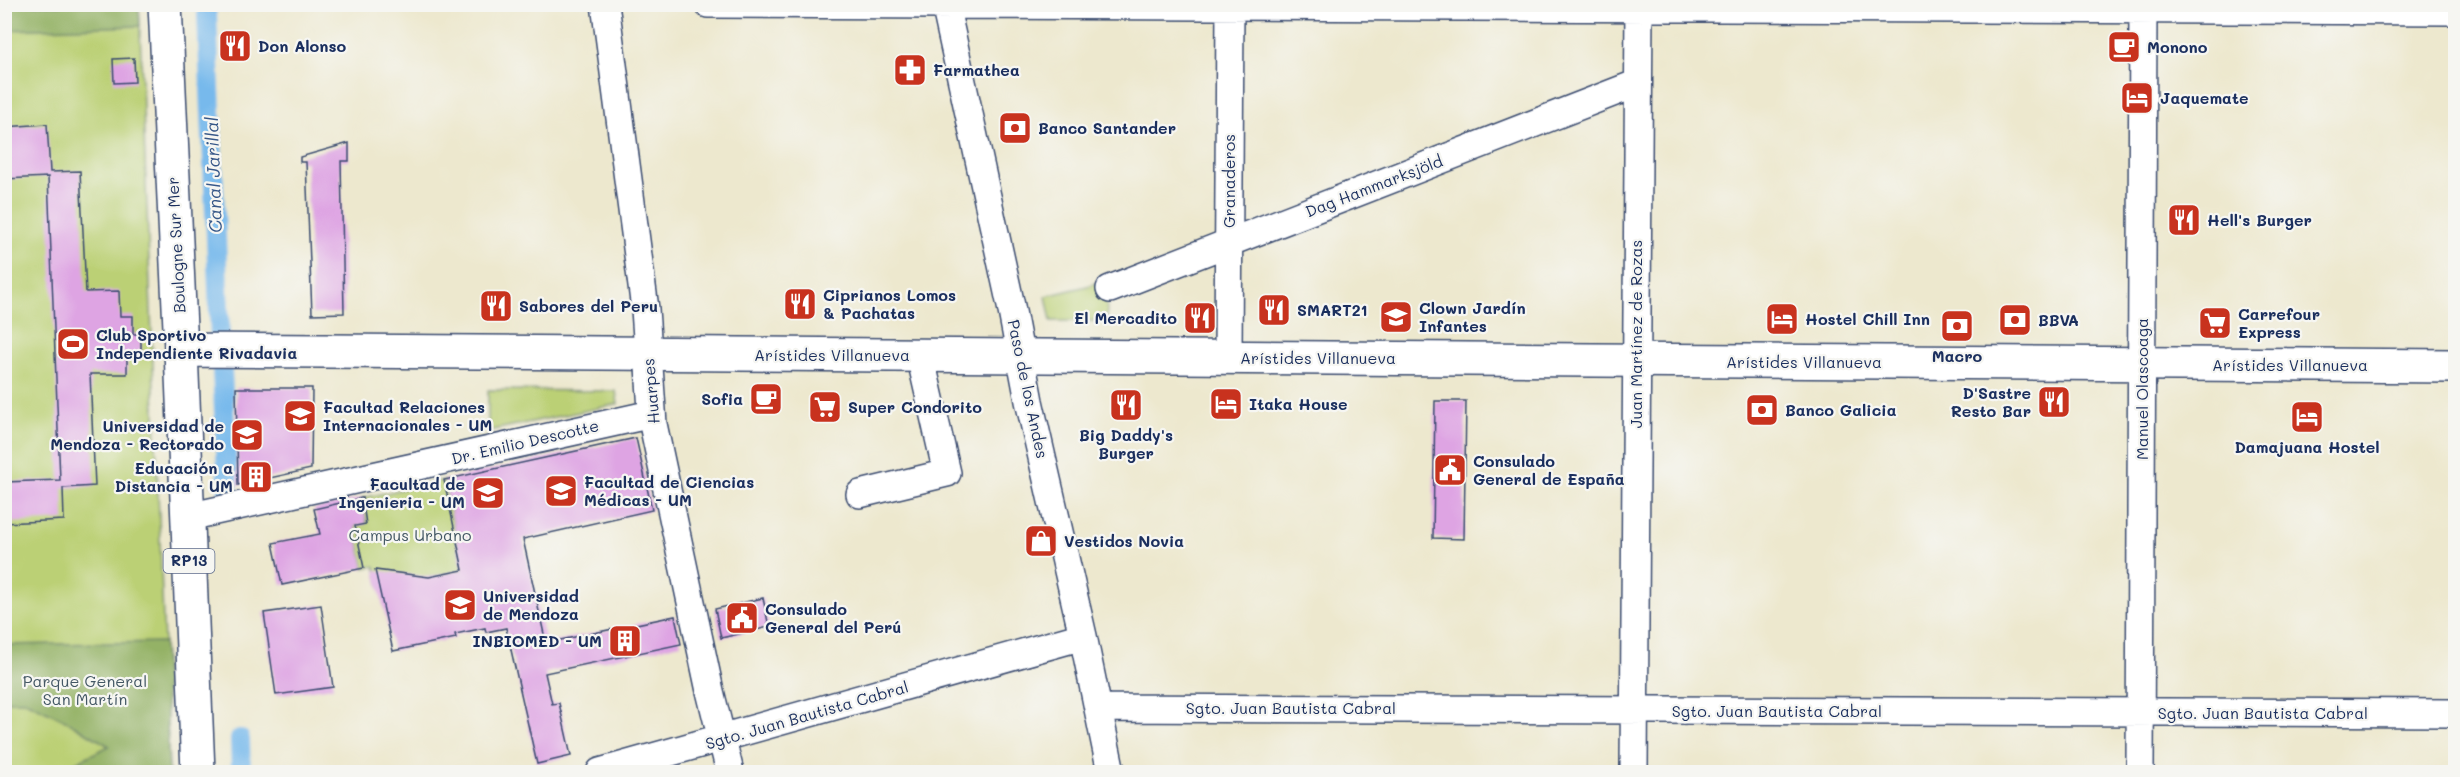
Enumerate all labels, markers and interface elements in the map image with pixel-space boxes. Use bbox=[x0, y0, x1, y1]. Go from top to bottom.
restaurant icon: Don Alonso bbox=[217, 28, 253, 64]
cafe icon: Monono bbox=[2106, 29, 2142, 65]
place label: Don Alonso bbox=[258, 35, 347, 56]
place label: Monono bbox=[2147, 36, 2208, 57]
pharmacy icon: Farmathea bbox=[892, 52, 928, 88]
place label: Farmathea bbox=[933, 59, 1020, 80]
hotel icon: Jaquemate bbox=[2119, 80, 2155, 116]
place label: Jaquemate bbox=[2160, 87, 2249, 108]
bank icon: Banco Santander bbox=[997, 110, 1033, 146]
water label: Canal Jarillal bbox=[199, 116, 227, 233]
place label: Banco Santander bbox=[1038, 117, 1176, 138]
street label: Granaderos bbox=[1218, 134, 1239, 228]
street label: Dag Hammarksjöld bbox=[1302, 150, 1446, 221]
street label: Boulogne Sur Mer bbox=[161, 176, 190, 314]
restaurant icon: Hell's Burger bbox=[2166, 202, 2202, 238]
place label: Hell's Burger bbox=[2207, 209, 2312, 230]
street label: Juan Martínez de Rozas bbox=[1625, 240, 1646, 428]
place label: Ciprianos Lomos & Pachatas bbox=[823, 284, 956, 323]
restaurant icon: Ciprianos Lomos & Pachatas bbox=[782, 286, 818, 322]
restaurant icon: Sabores del Peru bbox=[478, 288, 514, 324]
restaurant icon: SMART21 bbox=[1256, 292, 1292, 328]
place label: Sabores del Peru bbox=[519, 295, 658, 316]
place label: Clown Jardín Infantes bbox=[1419, 297, 1526, 336]
place label: SMART21 bbox=[1297, 299, 1368, 320]
school or university icon: Clown Jardín Infantes bbox=[1378, 299, 1414, 335]
restaurant icon: El Mercadito bbox=[1182, 300, 1218, 336]
hotel icon: Hostel Chill Inn bbox=[1764, 301, 1800, 337]
bank icon: BBVA bbox=[1997, 302, 2033, 338]
place label: Carrefour Express bbox=[2238, 303, 2320, 342]
supermarket icon: Carrefour Express bbox=[2197, 305, 2233, 341]
place label: El Mercadito bbox=[1074, 307, 1177, 328]
place label: Hostel Chill Inn bbox=[1805, 308, 1930, 329]
bank icon: Macro bbox=[1939, 308, 1975, 344]
place label: BBVA bbox=[2038, 309, 2079, 330]
street label: Paso de los Andes bbox=[1004, 318, 1053, 460]
street label: Manuel Olascoaga bbox=[2131, 318, 2152, 460]
place label: Club Sportivo Independiente Rivadavia bbox=[96, 324, 297, 363]
sports icon: Club Sportivo Independiente Rivadavia bbox=[55, 326, 91, 362]
street label: Arístides Villanueva bbox=[754, 344, 910, 365]
place label: Macro bbox=[1932, 345, 1982, 366]
street label: Arístides Villanueva bbox=[1240, 347, 1396, 368]
street label: Arístides Villanueva bbox=[1726, 351, 1882, 372]
street label: Arístides Villanueva bbox=[2212, 354, 2368, 375]
street label: Huarpes bbox=[637, 357, 664, 425]
cafe icon: Sofia bbox=[748, 381, 784, 417]
place label: D'Sastre Resto Bar bbox=[1951, 382, 2031, 421]
restaurant icon: D'Sastre Resto Bar bbox=[2036, 384, 2072, 420]
hotel icon: Itaka House bbox=[1208, 386, 1244, 422]
restaurant icon: Big Daddy's Burger bbox=[1108, 387, 1144, 423]
place label: Sofia bbox=[701, 388, 743, 409]
supermarket icon: Super Condorito bbox=[807, 389, 843, 425]
bank icon: Banco Galicia bbox=[1744, 392, 1780, 428]
place label: Itaka House bbox=[1249, 393, 1348, 414]
place label: Facultad Relaciones Internacionales - UM bbox=[323, 396, 492, 435]
place label: Super Condorito bbox=[848, 396, 982, 417]
school or university icon: Facultad Relaciones Internacionales - UM bbox=[282, 398, 318, 434]
place label: Banco Galicia bbox=[1785, 399, 1897, 420]
hotel icon: Damajuana Hostel bbox=[2289, 399, 2325, 435]
street label: Dr. Emilio Descotte bbox=[449, 414, 601, 469]
place label: Universidad de Mendoza - Rectorado bbox=[50, 415, 224, 454]
school or university icon: Universidad de Mendoza - Rectorado bbox=[229, 417, 265, 453]
place label: Big Daddy's Burger bbox=[1079, 424, 1173, 463]
place label: Damajuana Hostel bbox=[2234, 436, 2380, 457]
place label: Consulado General de España bbox=[1473, 450, 1625, 489]
public building icon: Consulado General de España bbox=[1432, 452, 1468, 488]
place label: Educación a Distancia - UM bbox=[115, 457, 233, 496]
building icon: Educación a Distancia - UM bbox=[238, 459, 274, 495]
place label: Facultad de Ciencias Médicas - UM bbox=[584, 471, 754, 510]
place label: Facultad de Ingenieria - UM bbox=[338, 473, 465, 512]
school or university icon: Facultad de Ciencias Médicas - UM bbox=[543, 473, 579, 509]
school or university icon: Facultad de Ingenieria - UM bbox=[470, 475, 506, 511]
shop icon: Vestidos Novia bbox=[1023, 523, 1059, 559]
park label: Campus Urbano bbox=[349, 524, 471, 545]
place label: Vestidos Novia bbox=[1064, 530, 1184, 551]
road number: RP13 bbox=[164, 549, 214, 573]
place label: Universidad de Mendoza bbox=[483, 585, 579, 624]
school or university icon: Universidad de Mendoza bbox=[442, 587, 478, 623]
place label: Consulado General del Perú bbox=[765, 598, 902, 637]
public building icon: Consulado General del Perú bbox=[724, 600, 760, 636]
building icon: INBIOMED - UM bbox=[607, 623, 643, 659]
place label: INBIOMED - UM bbox=[473, 630, 602, 651]
park label: Parque General San Martín bbox=[23, 670, 147, 709]
street label: Sgto. Juan Bautista Cabral bbox=[703, 675, 911, 754]
street label: Sgto. Juan Bautista Cabral bbox=[1186, 697, 1396, 718]
street label: Sgto. Juan Bautista Cabral bbox=[1672, 700, 1882, 721]
street label: Sgto. Juan Bautista Cabral bbox=[2158, 702, 2368, 723]

